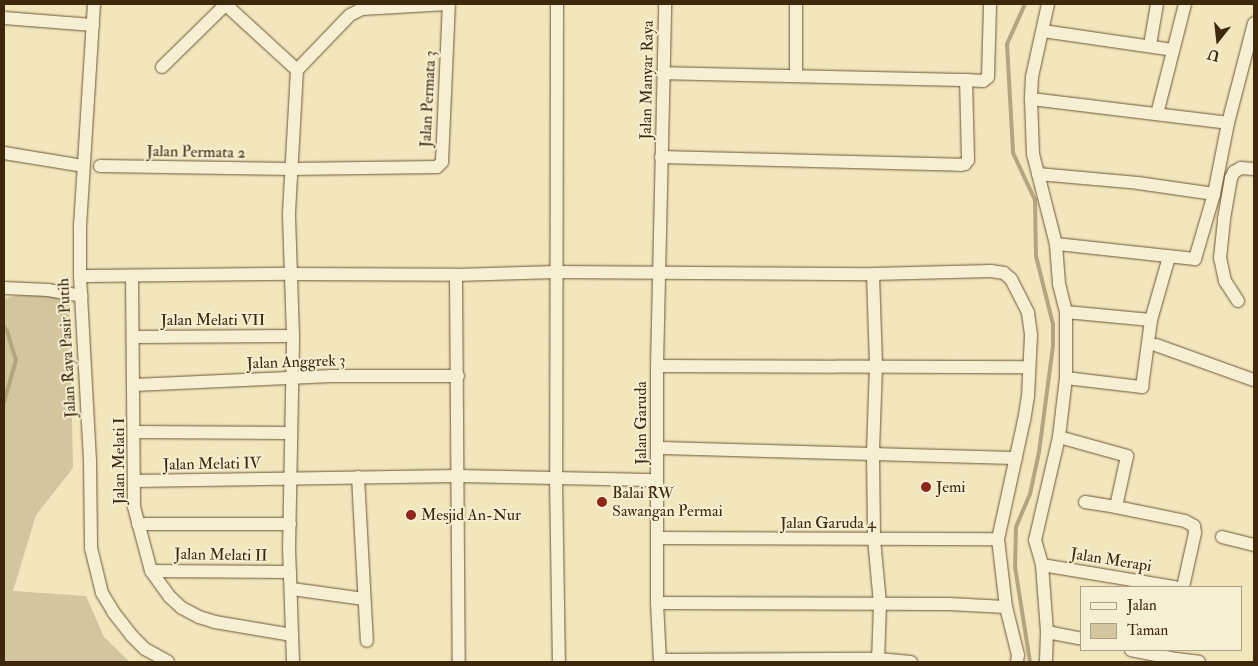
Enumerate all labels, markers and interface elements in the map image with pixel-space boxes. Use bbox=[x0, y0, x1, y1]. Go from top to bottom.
north arrow bbox=[1193, 15, 1243, 65]
street label: Jalan Manyar Raya bbox=[636, 20, 658, 140]
text: U bbox=[1206, 45, 1222, 65]
street label: Jalan Permata 3 bbox=[416, 50, 440, 148]
street label: Jalan Permata 2 bbox=[146, 142, 246, 162]
street label: Jalan Raya Pasir Putih bbox=[54, 278, 80, 418]
street label: Jalan Melati VII bbox=[161, 310, 265, 330]
street label: Jalan Anggrek 3 bbox=[246, 351, 346, 373]
street label: Jalan Garuda bbox=[631, 381, 651, 465]
street label: Jalan Melati I bbox=[109, 418, 129, 504]
street label: Jalan Melati IV bbox=[163, 454, 261, 474]
place label: Jemi bbox=[936, 477, 966, 497]
marker: Jemi bbox=[920, 481, 932, 493]
place label: Balai RW Sawangan Permai bbox=[612, 483, 723, 521]
marker: Balai RW Sawangan Permai bbox=[596, 496, 608, 508]
place label: Mesjid An-Nur bbox=[421, 505, 521, 525]
marker: Mesjid An-Nur bbox=[405, 509, 417, 521]
street label: Jalan Garuda 4 bbox=[780, 513, 876, 533]
street label: Jalan Merapi bbox=[1069, 544, 1153, 576]
street label: Jalan Melati II bbox=[174, 545, 268, 565]
legend bbox=[1080, 586, 1243, 651]
text: Jalan bbox=[1127, 596, 1157, 615]
text: Taman bbox=[1127, 621, 1168, 640]

